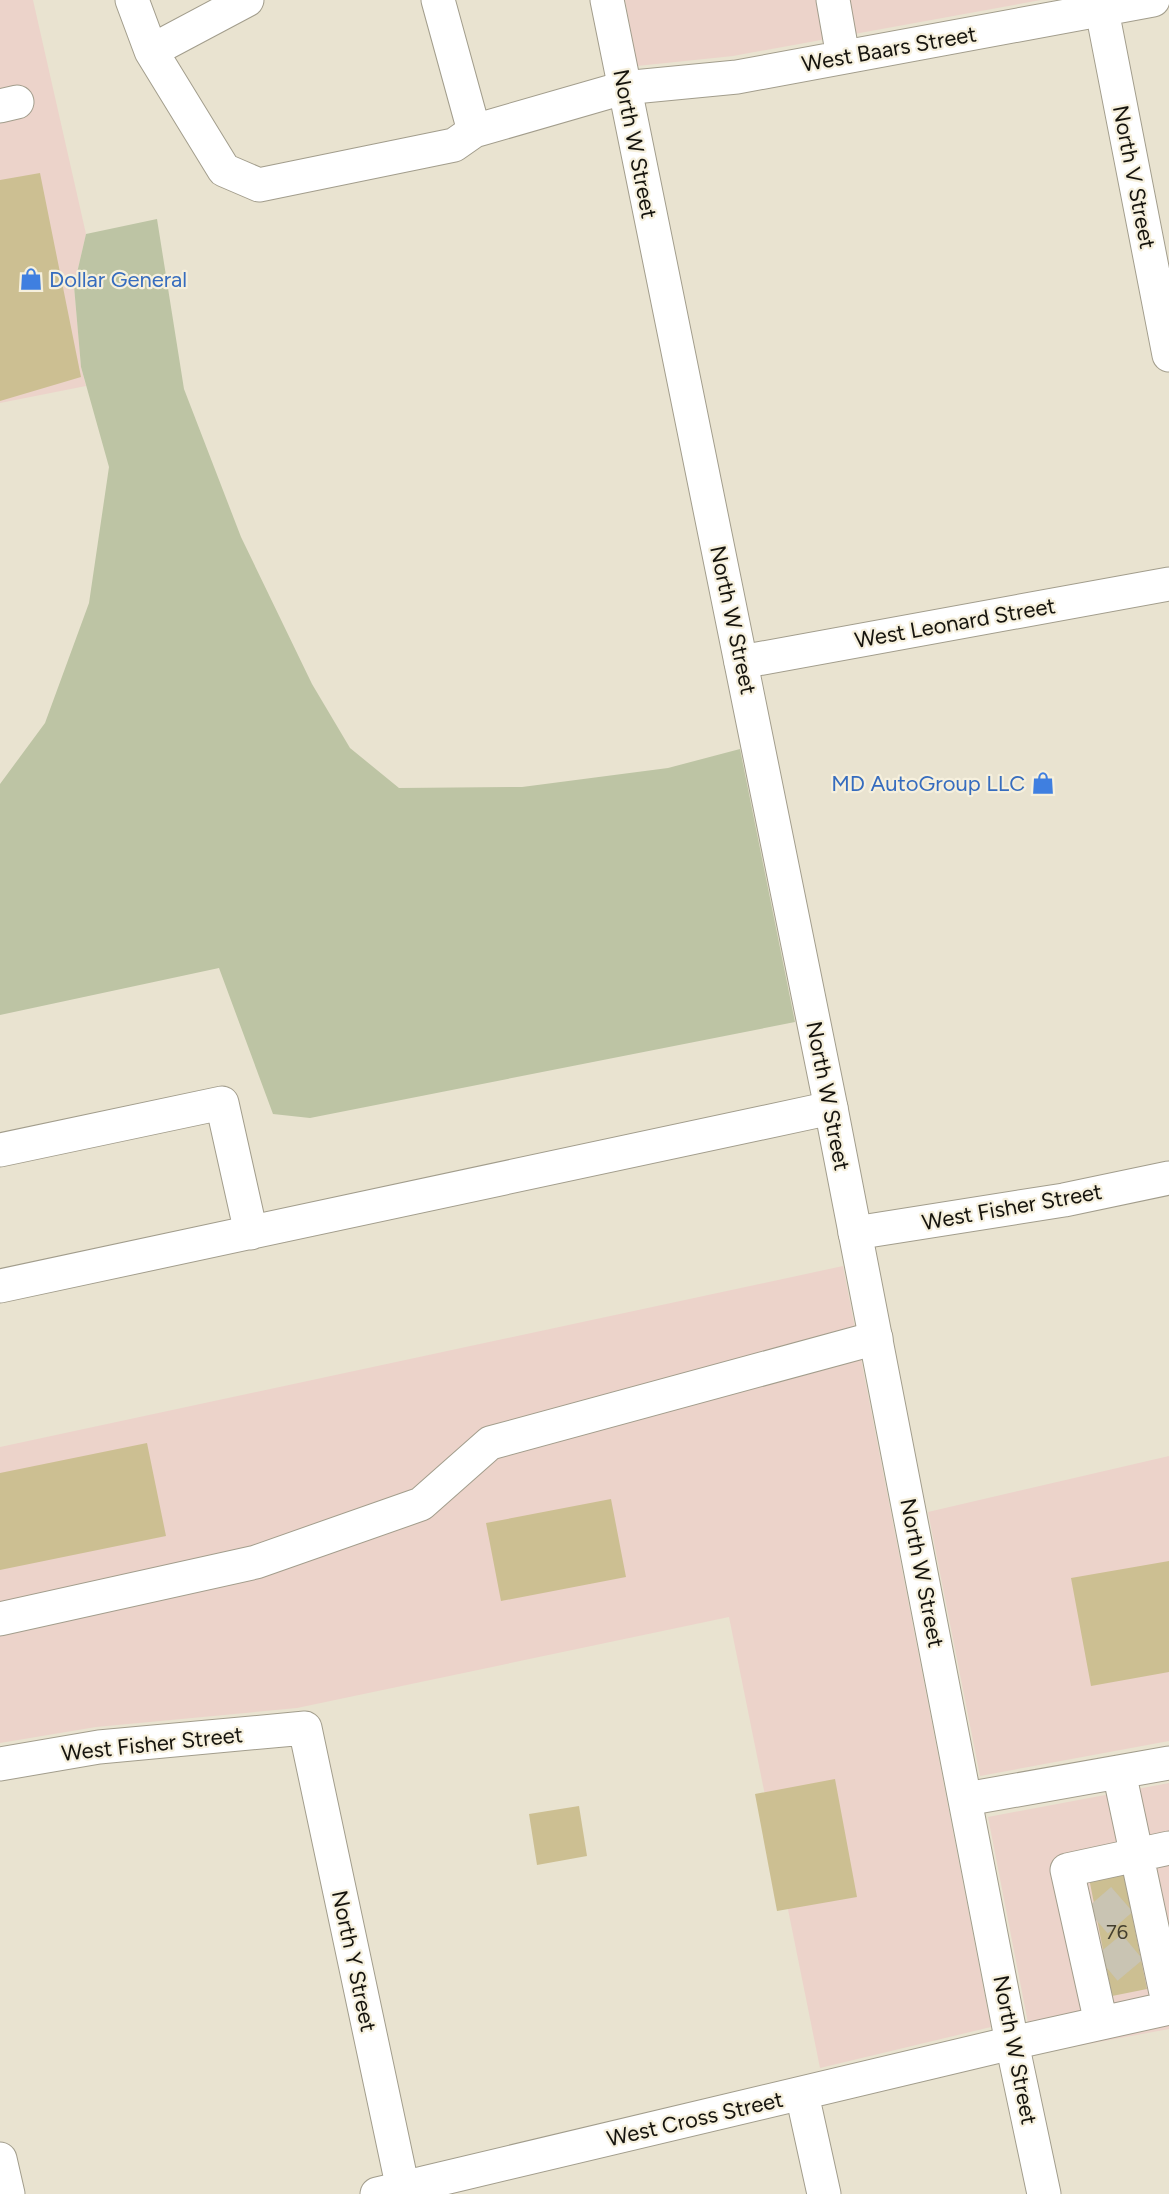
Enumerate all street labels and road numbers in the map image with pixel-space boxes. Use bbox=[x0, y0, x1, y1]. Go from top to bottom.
street label: West Baars Street bbox=[800, 20, 978, 78]
street label: North W Street bbox=[607, 67, 663, 221]
street label: North V Street bbox=[1107, 103, 1161, 251]
street label: North W Street bbox=[704, 543, 762, 697]
street label: West Leonard Street bbox=[853, 592, 1057, 654]
street label: North W Street bbox=[800, 1019, 856, 1173]
street label: West Fisher Street bbox=[920, 1178, 1104, 1236]
street label: North W Street bbox=[894, 1496, 950, 1650]
street label: West Fisher Street bbox=[60, 1721, 244, 1767]
street label: North Y Street bbox=[326, 1888, 382, 2034]
street label: North W Street bbox=[987, 1973, 1043, 2127]
street label: West Cross Street bbox=[604, 2086, 786, 2152]

